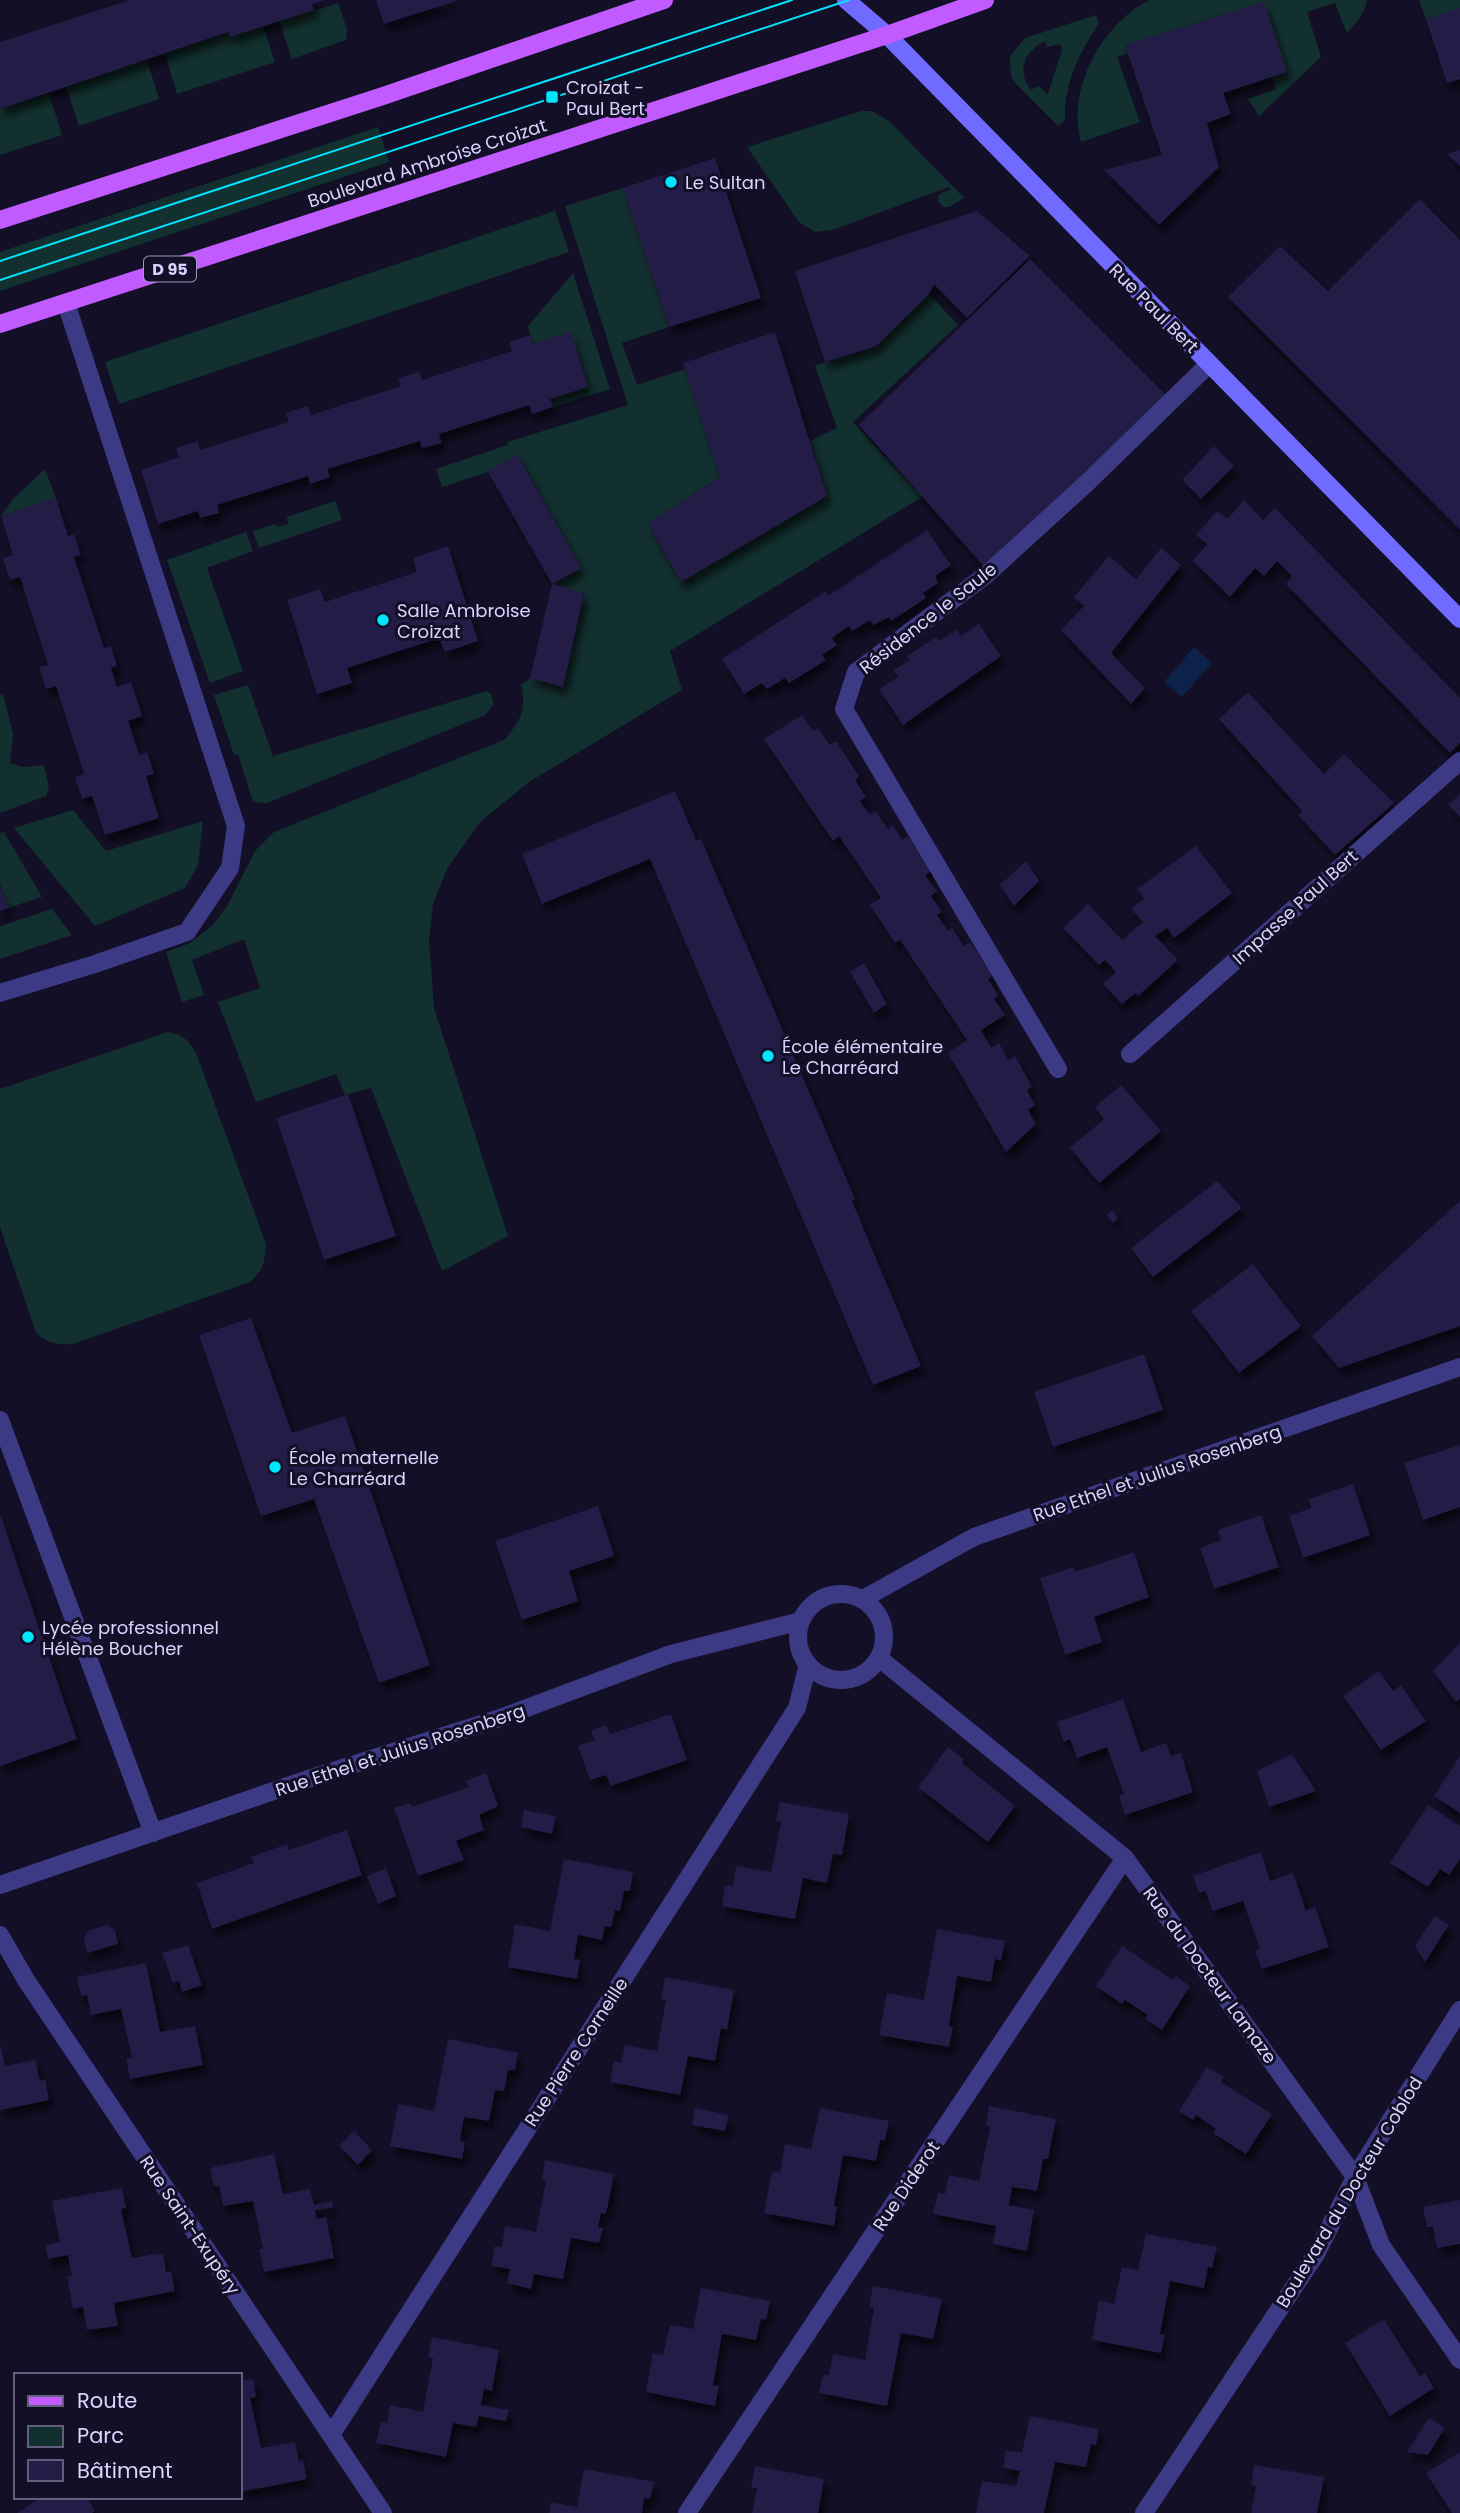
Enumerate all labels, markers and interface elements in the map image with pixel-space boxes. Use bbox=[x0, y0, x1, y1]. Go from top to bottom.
place label: Croizat - Paul Bert bbox=[566, 75, 645, 121]
marker: Croizat - Paul Bert bbox=[544, 89, 560, 105]
street label: Boulevard Ambroise Croizat bbox=[304, 112, 550, 214]
place label: Le Sultan bbox=[685, 170, 766, 195]
marker: Le Sultan bbox=[663, 174, 679, 190]
road number: D 95 bbox=[144, 256, 196, 282]
street label: Rue Paul Bert bbox=[1104, 258, 1204, 358]
street label: Résidence le Saule bbox=[854, 556, 1002, 680]
place label: Salle Ambroise Croizat bbox=[397, 598, 531, 644]
marker: Salle Ambroise Croizat bbox=[375, 612, 391, 628]
street label: Impasse Paul Bert bbox=[1227, 844, 1363, 970]
place label: École élémentaire Le Charréard bbox=[782, 1034, 943, 1080]
marker: École élémentaire Le Charréard bbox=[760, 1048, 776, 1064]
street label: Rue Ethel et Julius Rosenberg bbox=[1030, 1419, 1284, 1527]
place label: École maternelle Le Charréard bbox=[289, 1445, 439, 1491]
marker: École maternelle Le Charréard bbox=[267, 1459, 283, 1475]
place label: Lycée professionnel Hélène Boucher bbox=[42, 1615, 219, 1661]
marker: Lycée professionnel Hélène Boucher bbox=[20, 1629, 36, 1645]
street label: Rue Ethel et Julius Rosenberg bbox=[272, 1698, 528, 1802]
street label: Rue du Docteur Lamaze bbox=[1137, 1882, 1283, 2068]
street label: Rue Pierre Corneille bbox=[518, 1973, 634, 2131]
street label: Boulevard du Docteur Coblod bbox=[1270, 2072, 1428, 2312]
street label: Rue Diderot bbox=[867, 2136, 945, 2236]
street label: Rue Saint-Exupéry bbox=[134, 2150, 246, 2300]
legend bbox=[14, 2373, 242, 2499]
text: Route bbox=[77, 2386, 137, 2415]
text: Parc bbox=[77, 2421, 124, 2450]
text: Bâtiment bbox=[77, 2456, 173, 2485]

